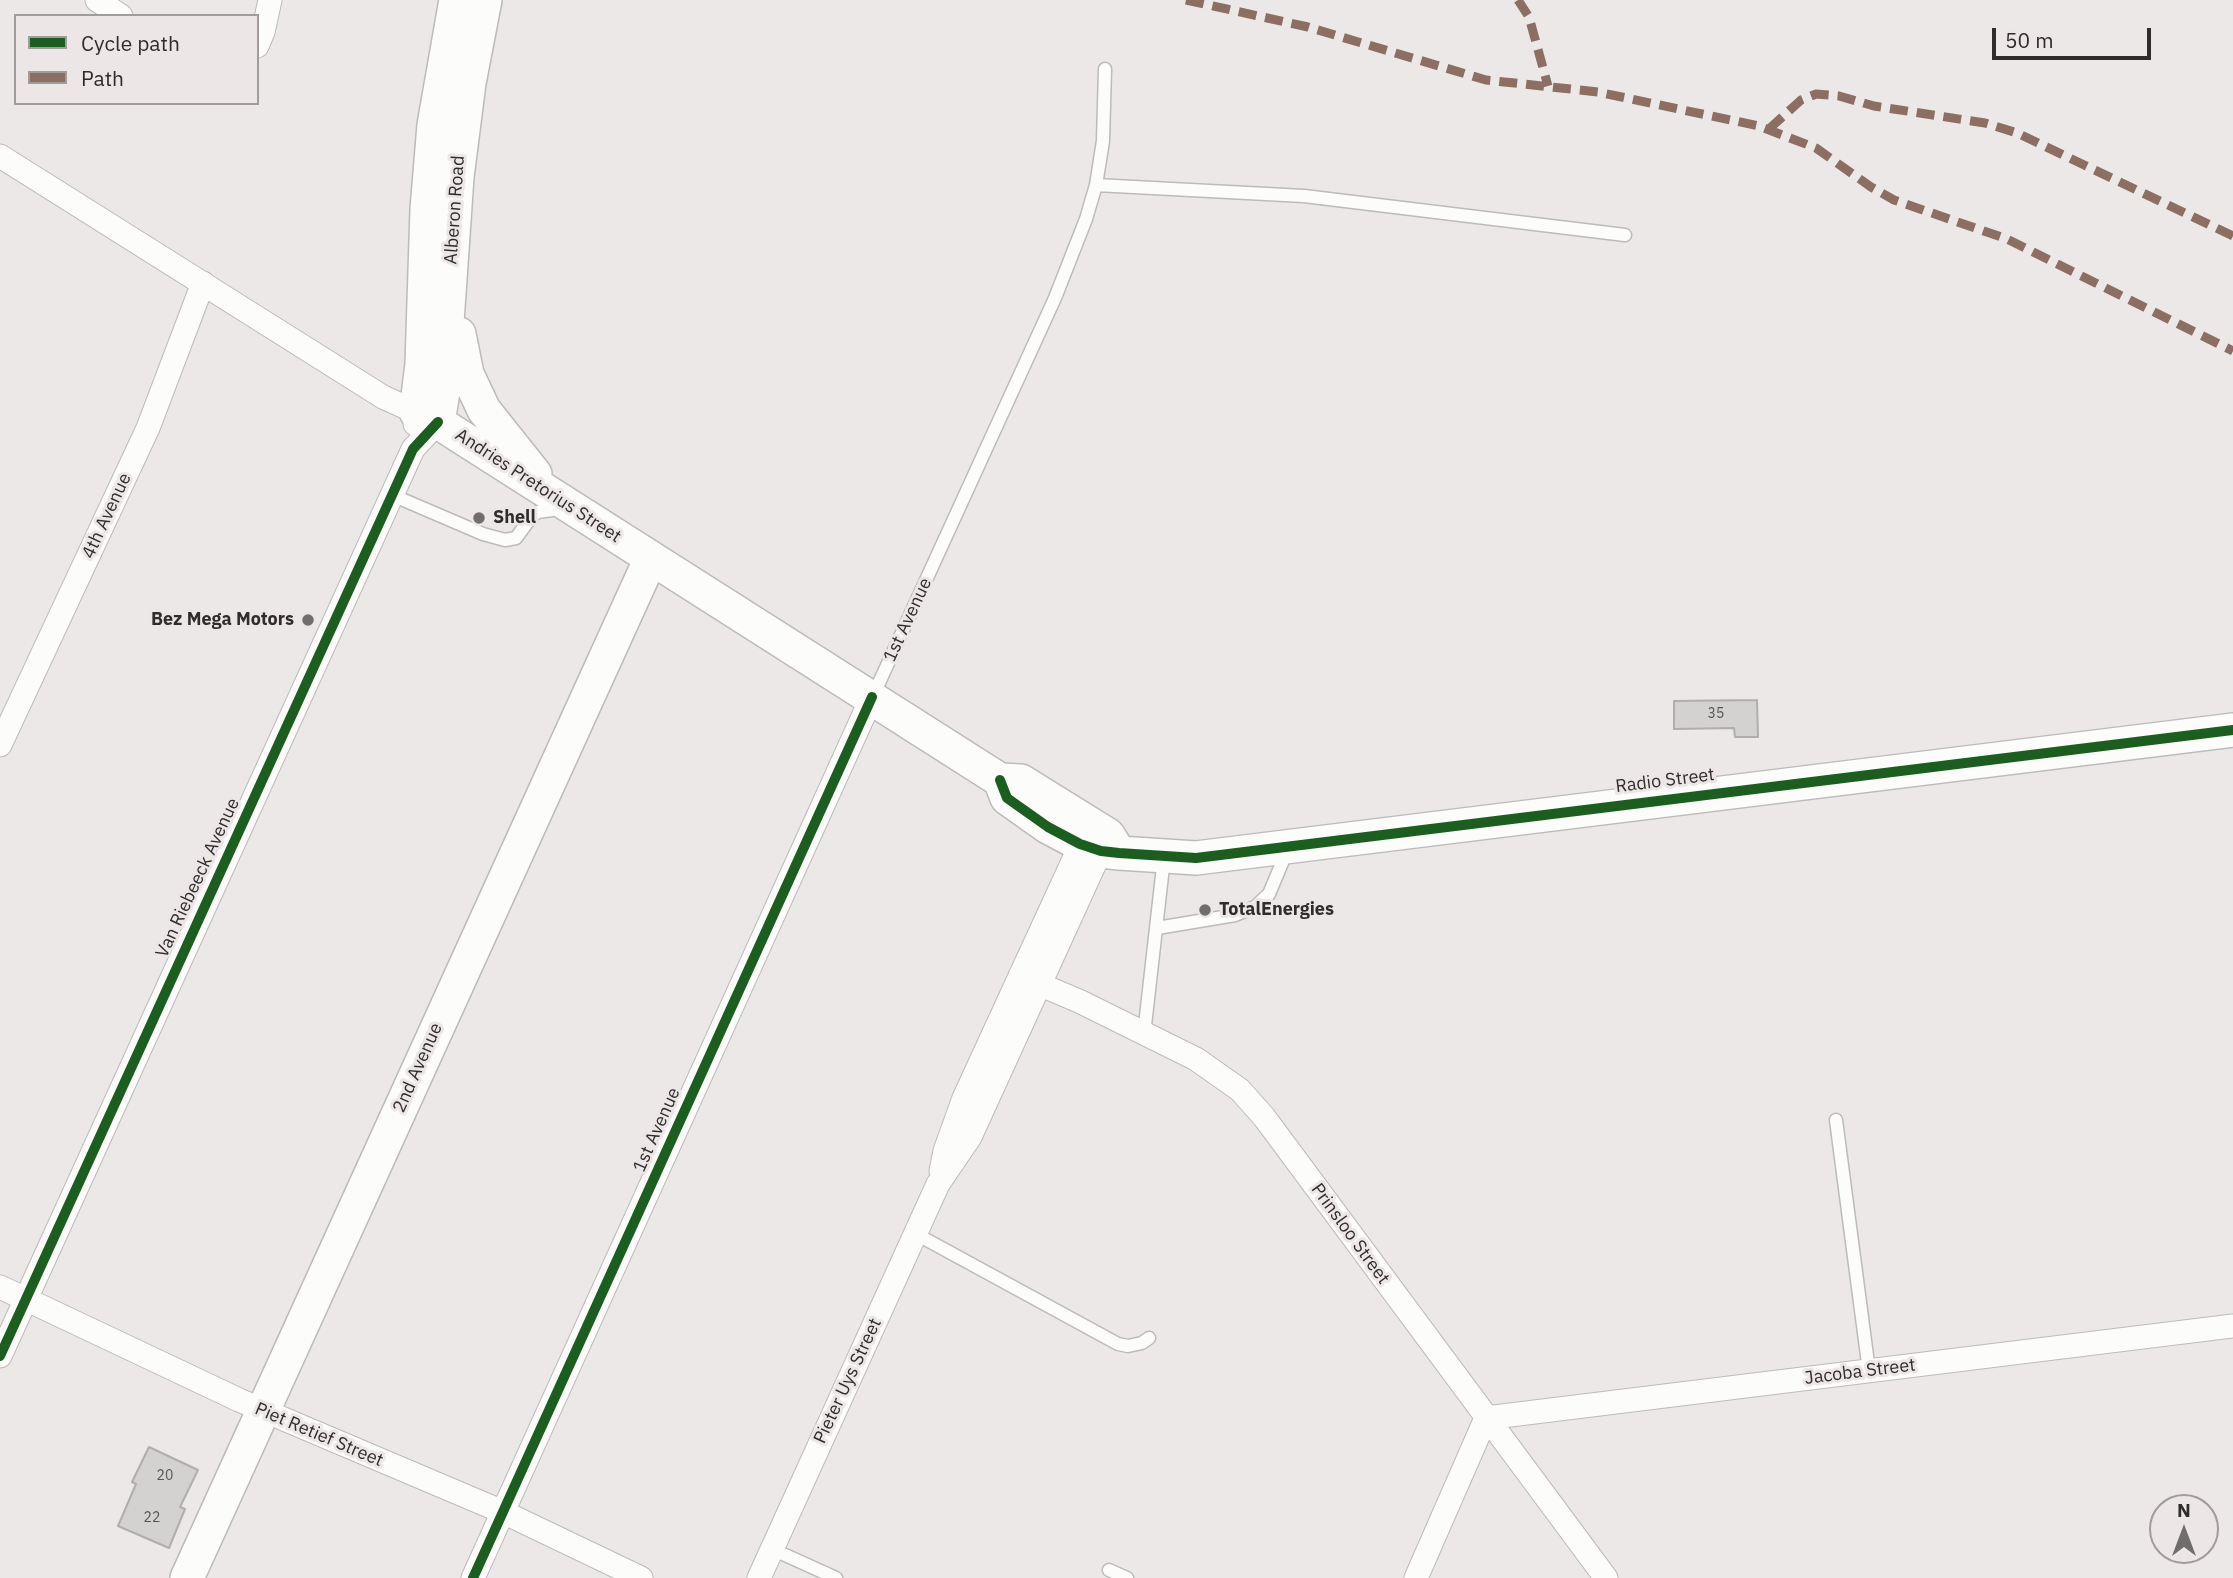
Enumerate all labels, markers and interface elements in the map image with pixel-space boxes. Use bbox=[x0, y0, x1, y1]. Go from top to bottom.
legend bbox=[14, 14, 259, 105]
scale bar bbox=[1995, 14, 2154, 58]
text: 50 m bbox=[2005, 26, 2054, 54]
text: Cycle path bbox=[81, 29, 180, 57]
text: Path bbox=[81, 64, 124, 92]
street label: Alberon Road bbox=[440, 155, 470, 265]
street label: Andries Pretorius Street bbox=[451, 424, 625, 548]
street label: 4th Avenue bbox=[78, 470, 136, 562]
place label: Shell bbox=[493, 507, 536, 529]
marker: Shell bbox=[471, 510, 487, 526]
street label: 1st Avenue bbox=[879, 575, 937, 665]
place label: Bez Mega Motors bbox=[151, 609, 294, 631]
marker: Bez Mega Motors bbox=[300, 612, 316, 628]
house number: 35 bbox=[1708, 706, 1724, 722]
street label: Radio Street bbox=[1614, 764, 1716, 798]
street label: Van Riebeeck Avenue bbox=[152, 795, 244, 961]
place label: TotalEnergies bbox=[1219, 899, 1334, 921]
marker: TotalEnergies bbox=[1197, 902, 1213, 918]
street label: 2nd Avenue bbox=[389, 1020, 447, 1116]
street label: 1st Avenue bbox=[629, 1084, 685, 1176]
street label: Prinsloo Street bbox=[1306, 1179, 1394, 1289]
street label: Pieter Uys Street bbox=[810, 1315, 886, 1447]
street label: Jacoba Street bbox=[1803, 1354, 1917, 1390]
street label: Piet Retief Street bbox=[252, 1398, 386, 1472]
house number: 20 bbox=[157, 1468, 173, 1484]
north arrow bbox=[2149, 1494, 2219, 1564]
text: N bbox=[2177, 1498, 2191, 1522]
house number: 22 bbox=[144, 1510, 160, 1526]

